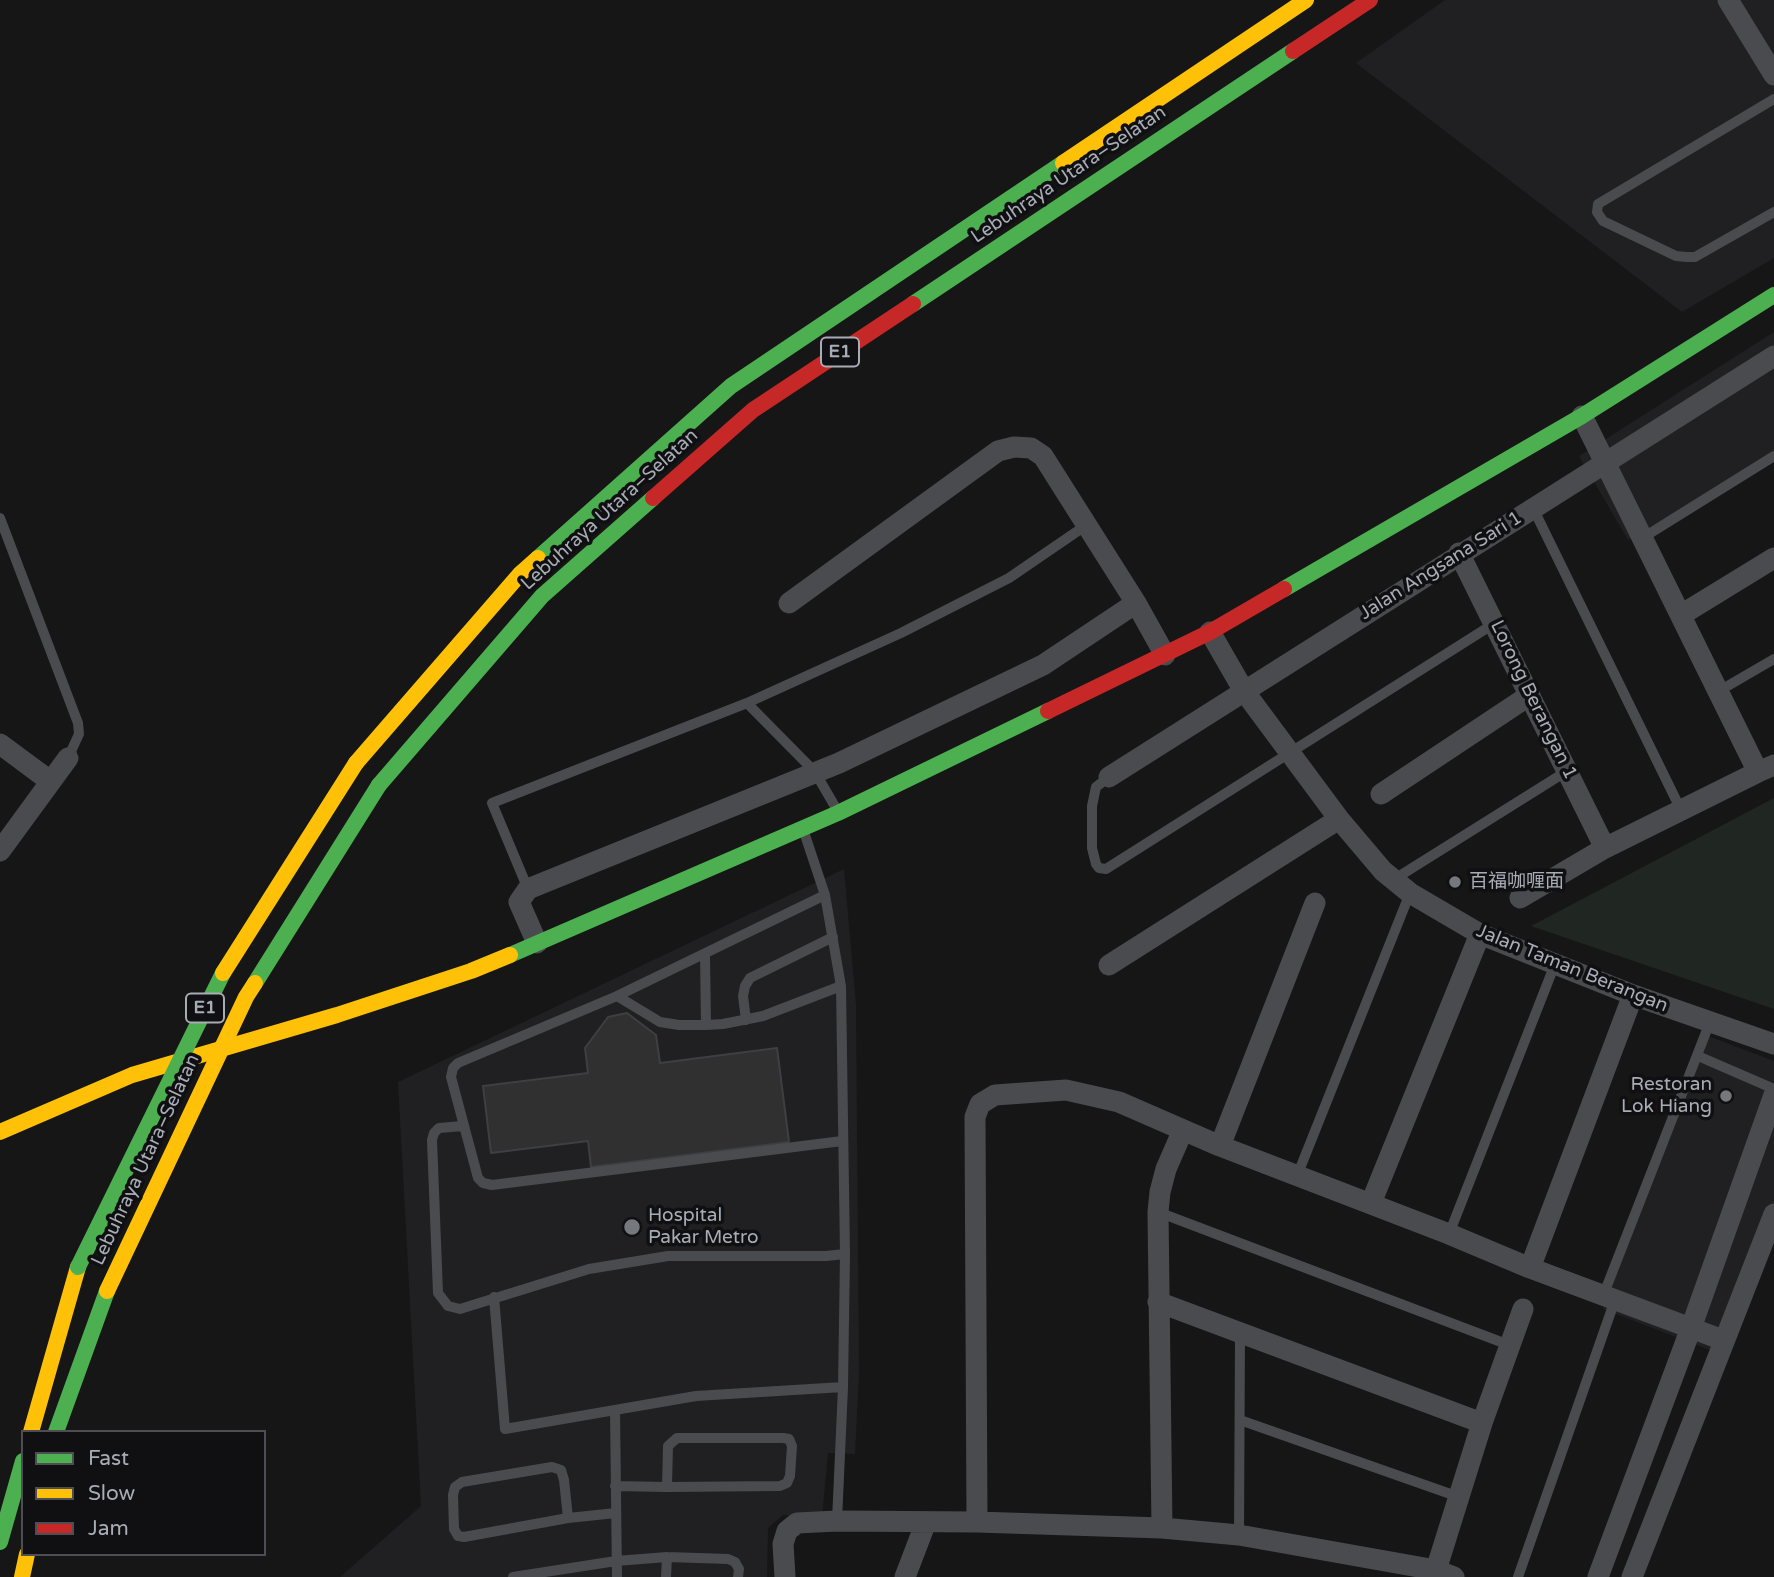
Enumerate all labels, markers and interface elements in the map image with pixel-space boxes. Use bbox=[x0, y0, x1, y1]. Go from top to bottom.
street label: Lebuhraya Utara–Selatan bbox=[967, 101, 1171, 249]
road number: E1 bbox=[821, 338, 859, 366]
street label: Lebuhraya Utara–Selatan bbox=[517, 425, 703, 595]
street label: Jalan Angsana Sari 1 bbox=[1356, 507, 1526, 625]
street label: Lorong Berangan 1 bbox=[1485, 617, 1581, 783]
place label: 百福咖喱面 bbox=[1469, 871, 1564, 893]
marker: 百福咖喱面 bbox=[1447, 874, 1463, 890]
street label: Jalan Taman Berangan bbox=[1473, 920, 1671, 1018]
road number: E1 bbox=[186, 993, 224, 1023]
street label: Lebuhraya Utara–Selatan bbox=[87, 1051, 205, 1269]
place label: Restoran Lok Hiang bbox=[1621, 1074, 1712, 1118]
marker: Restoran Lok Hiang bbox=[1718, 1088, 1734, 1104]
place label: Hospital Pakar Metro bbox=[648, 1205, 759, 1249]
marker: Hospital Pakar Metro bbox=[622, 1217, 642, 1237]
legend bbox=[21, 1430, 266, 1556]
text: Fast bbox=[88, 1446, 129, 1471]
text: Slow bbox=[88, 1481, 135, 1506]
text: Jam bbox=[88, 1516, 129, 1541]

